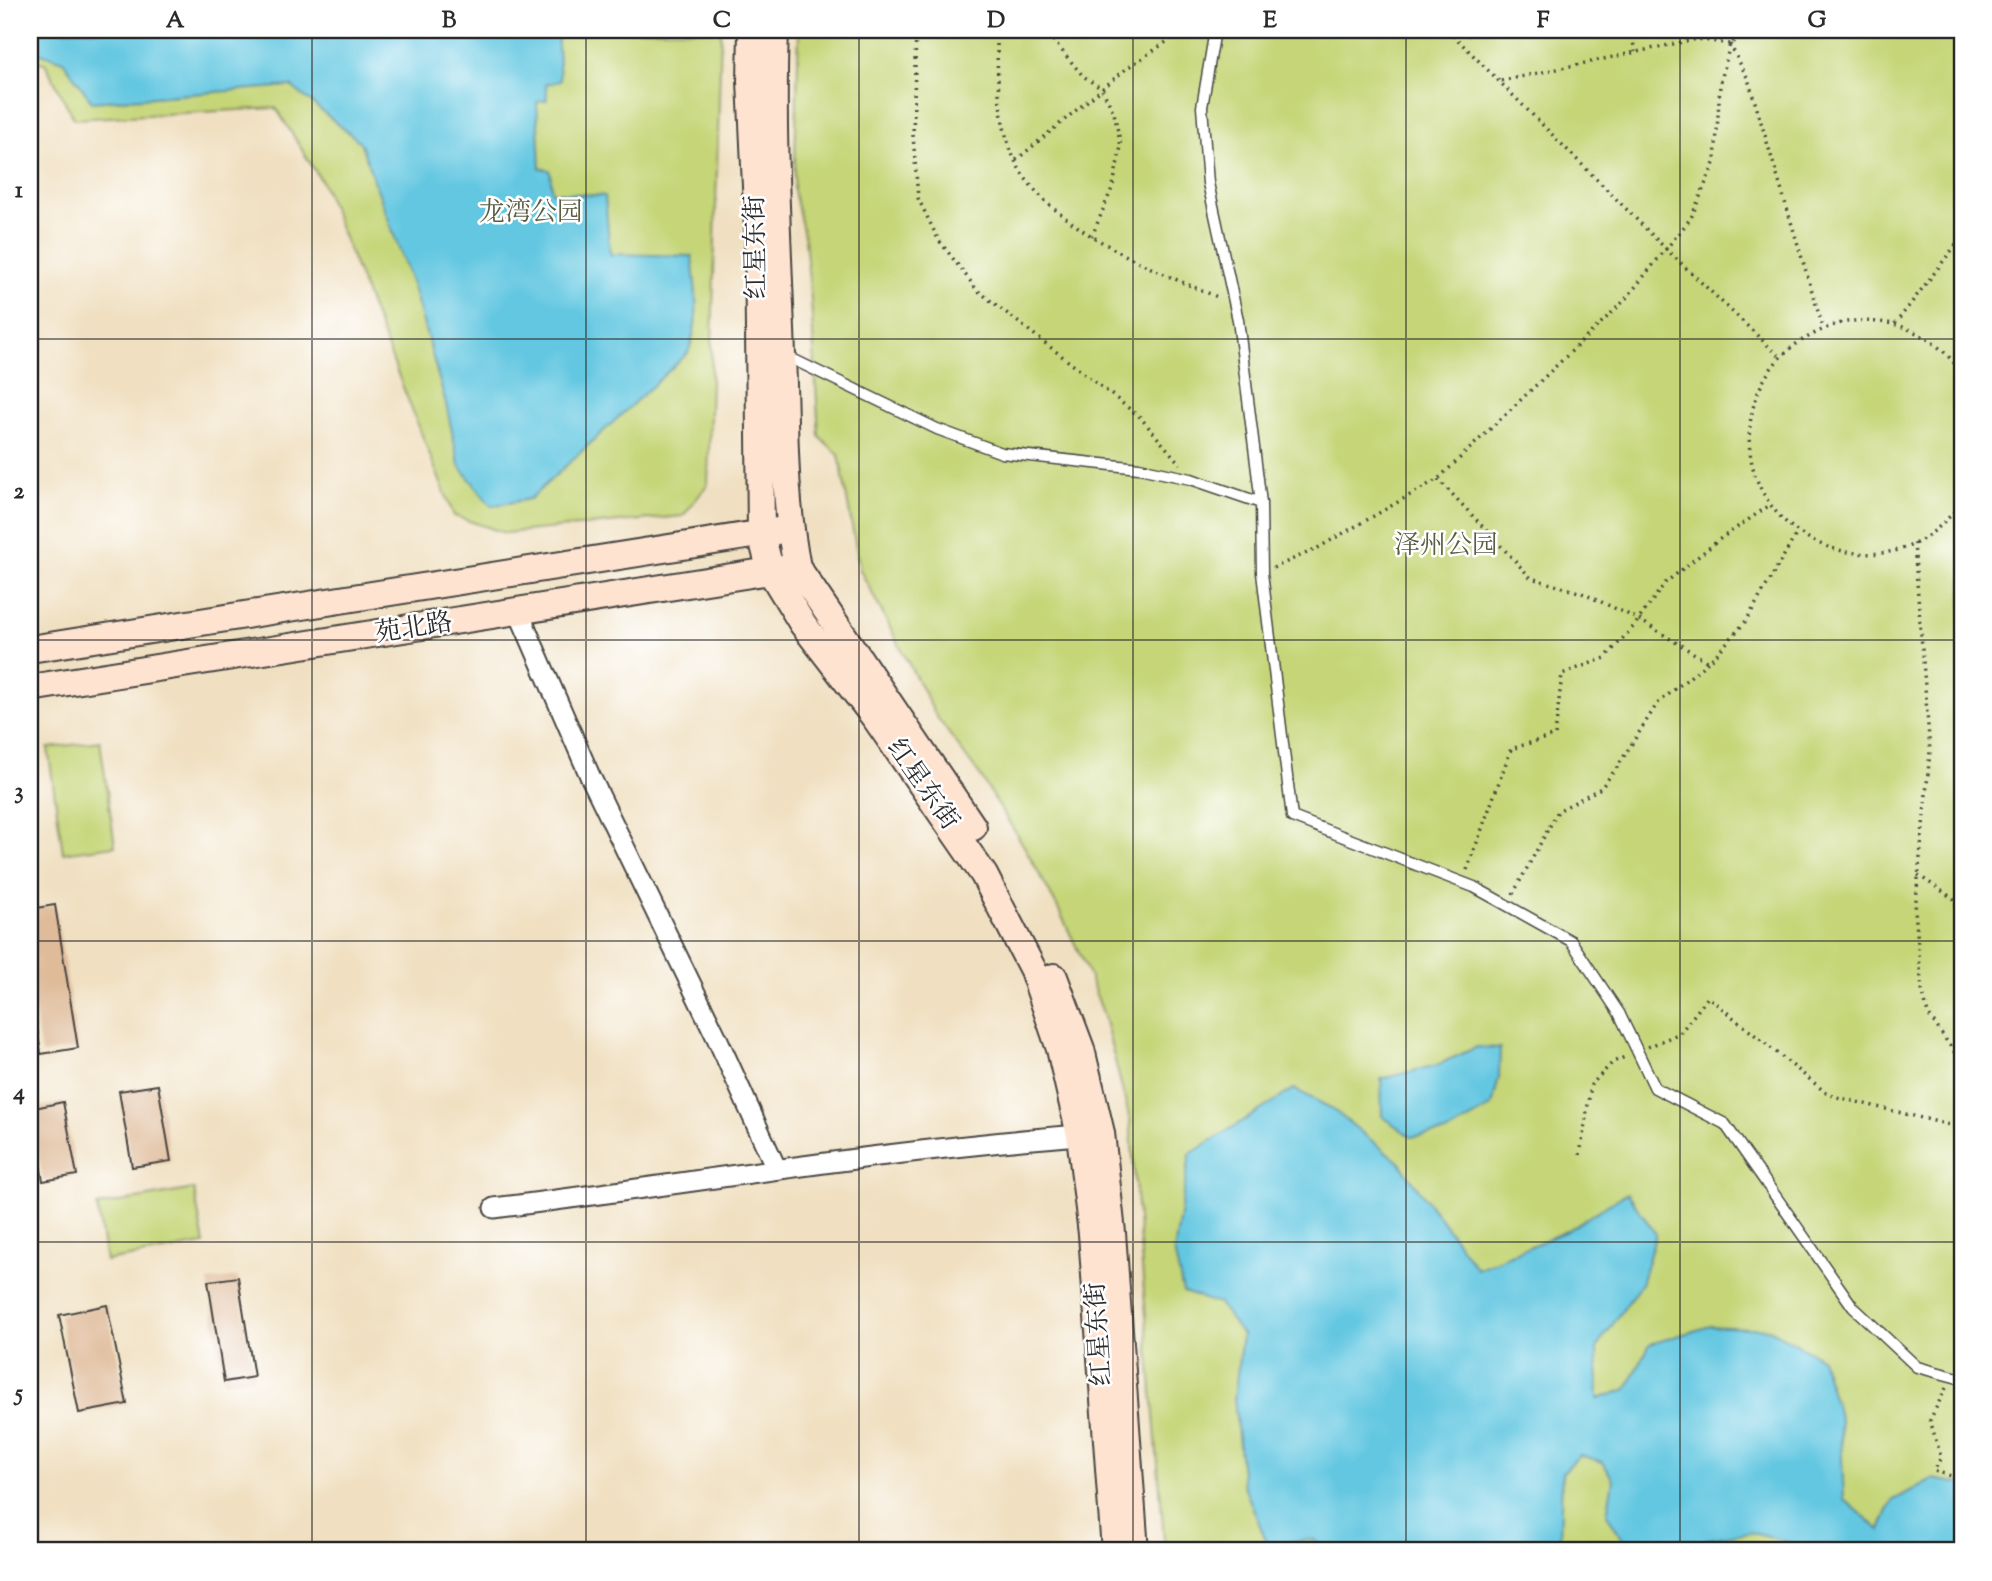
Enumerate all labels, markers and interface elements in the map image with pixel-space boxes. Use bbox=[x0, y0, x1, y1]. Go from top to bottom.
text: A bbox=[166, 5, 185, 38]
text: B bbox=[442, 5, 457, 38]
text: C bbox=[713, 5, 731, 38]
text: D bbox=[987, 5, 1005, 38]
text: E bbox=[1263, 5, 1277, 38]
text: F bbox=[1537, 5, 1550, 38]
text: G bbox=[1808, 5, 1827, 38]
text: 1 bbox=[15, 175, 23, 208]
park label: 龙湾公园 bbox=[479, 195, 583, 232]
street label: 红星东街 bbox=[738, 195, 776, 299]
text: 2 bbox=[14, 476, 25, 509]
park label: 泽州公园 bbox=[1394, 528, 1498, 565]
street label: 苑北路 bbox=[373, 605, 455, 653]
street label: 红星东街 bbox=[877, 732, 967, 838]
text: 3 bbox=[14, 776, 24, 809]
text: 4 bbox=[12, 1077, 25, 1110]
street label: 红星东街 bbox=[1078, 1281, 1122, 1387]
text: 5 bbox=[13, 1378, 23, 1411]

